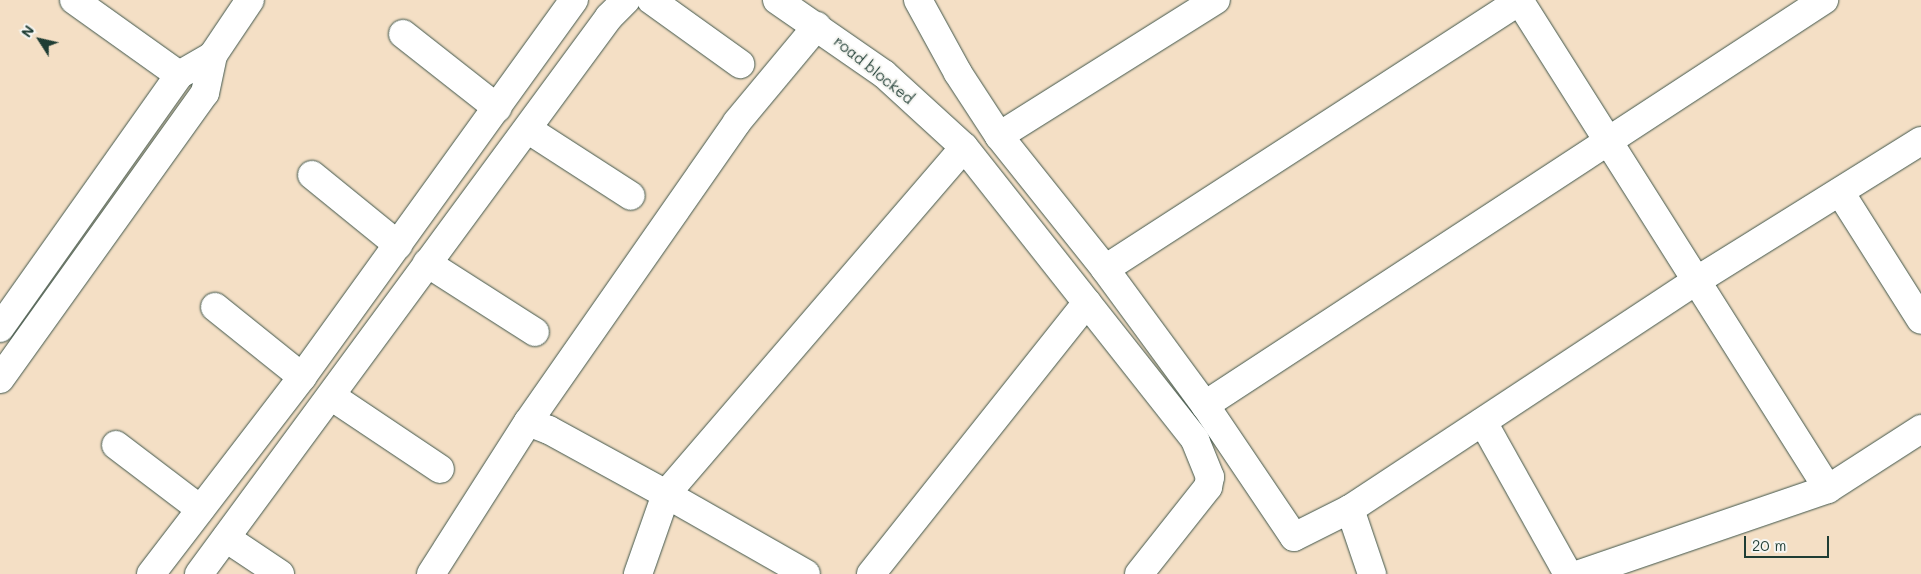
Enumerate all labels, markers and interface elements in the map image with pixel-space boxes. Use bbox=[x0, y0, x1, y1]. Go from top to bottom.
north arrow bbox=[15, 15, 65, 65]
text: N bbox=[16, 21, 38, 41]
street label: road blocked bbox=[830, 32, 918, 108]
scale bar bbox=[1746, 526, 1831, 558]
text: 20 m bbox=[1752, 535, 1786, 555]

